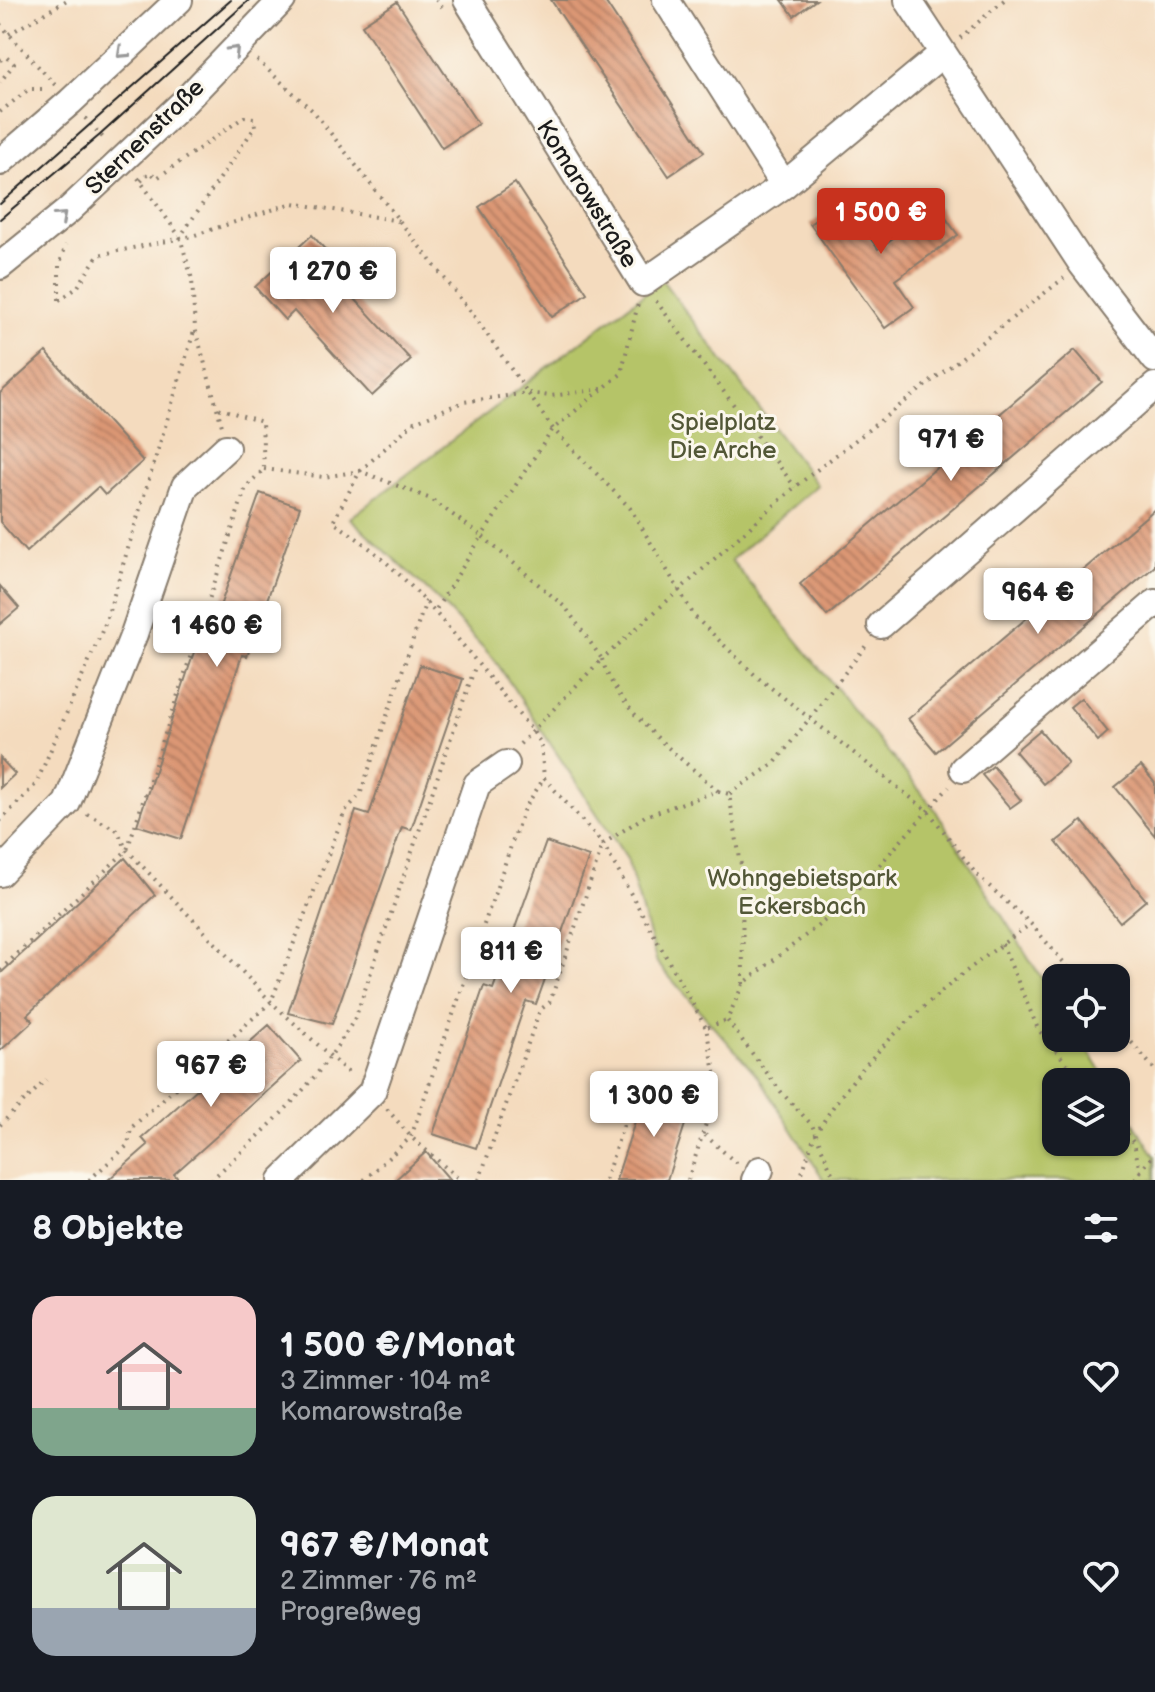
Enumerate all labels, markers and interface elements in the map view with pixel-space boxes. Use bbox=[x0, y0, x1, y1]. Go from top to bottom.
one-way arrow bbox=[117, 44, 131, 59]
one-way arrow bbox=[225, 46, 239, 60]
street label: Sternenstraße bbox=[80, 73, 210, 201]
street label: Komarowstraße bbox=[530, 115, 644, 273]
pin: 1 500 € bbox=[807, 188, 955, 256]
text: 1 500 € bbox=[835, 198, 927, 229]
one-way arrow bbox=[52, 213, 67, 227]
pin: 1 270 € bbox=[259, 247, 407, 315]
text: 1 270 € bbox=[288, 257, 378, 288]
park label: Spielplatz Die Arche bbox=[670, 408, 776, 465]
pin: 971 € bbox=[895, 415, 1007, 483]
text: 971 € bbox=[917, 425, 985, 456]
pin: 964 € bbox=[982, 568, 1094, 636]
text: 964 € bbox=[1002, 578, 1074, 609]
pin: 1 460 € bbox=[143, 601, 291, 669]
text: 1 460 € bbox=[171, 611, 263, 642]
park label: Wohngebietspark Eckersbach bbox=[707, 864, 897, 921]
pin: 811 € bbox=[455, 927, 567, 995]
text: 811 € bbox=[479, 937, 543, 968]
map controls bbox=[1042, 964, 1130, 1156]
button: locate bbox=[1042, 964, 1130, 1052]
pin: 967 € bbox=[155, 1041, 267, 1109]
text: 967 € bbox=[175, 1051, 247, 1082]
button: layers bbox=[1042, 1068, 1130, 1156]
pin: 1 300 € bbox=[580, 1071, 728, 1139]
text: 1 300 € bbox=[608, 1081, 700, 1112]
icon: filters bbox=[1079, 1206, 1123, 1250]
text: 8 Objekte bbox=[32, 1208, 184, 1249]
text: 1 500 €/Monat bbox=[280, 1325, 515, 1366]
icon: home bbox=[96, 1328, 192, 1424]
icon: heart bbox=[1079, 1354, 1123, 1398]
text: 3 Zimmer · 104 m² bbox=[280, 1366, 491, 1397]
text: Komarowstraße bbox=[280, 1397, 463, 1428]
text: 967 €/Monat bbox=[280, 1525, 489, 1566]
icon: home bbox=[96, 1528, 192, 1624]
icon: heart bbox=[1079, 1554, 1123, 1598]
text: 2 Zimmer · 76 m² bbox=[280, 1566, 477, 1597]
text: Progreßweg bbox=[280, 1597, 421, 1628]

